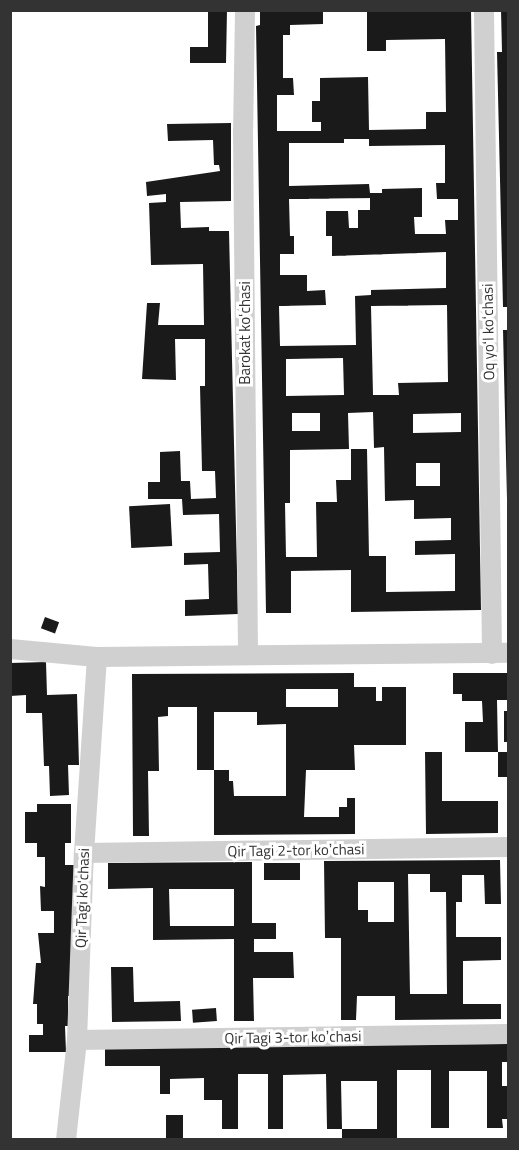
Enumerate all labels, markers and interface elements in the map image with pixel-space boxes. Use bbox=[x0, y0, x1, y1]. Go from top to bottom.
street label: Barokat koʻchasi bbox=[236, 281, 254, 385]
street label: Oq yoʻl koʻchasi bbox=[478, 283, 498, 381]
street label: Qir Tagi 2-tor koʼchasi bbox=[227, 840, 365, 860]
street label: Qir Tagi ko'chasi bbox=[71, 848, 93, 948]
street label: Qir Tagi 3-tor koʼchasi bbox=[224, 1027, 362, 1047]

